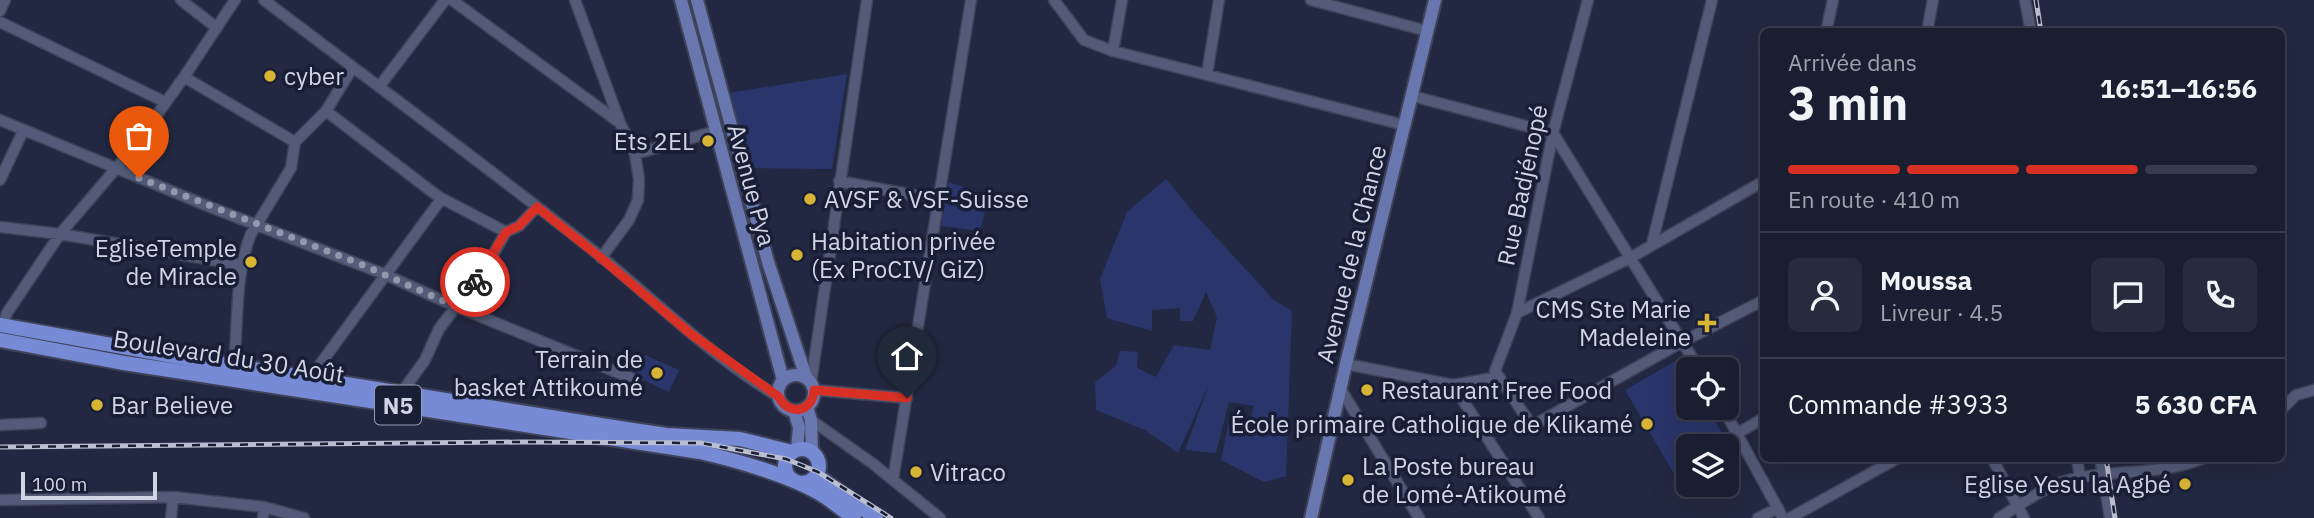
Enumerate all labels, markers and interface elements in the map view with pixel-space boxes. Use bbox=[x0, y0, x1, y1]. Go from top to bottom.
text: Arrivée dans bbox=[1788, 47, 1917, 77]
place label: cyber bbox=[284, 60, 344, 92]
marker: cyber bbox=[262, 68, 278, 84]
text: 16:51–16:56 bbox=[2100, 71, 2257, 105]
text: 3 min bbox=[1788, 73, 1908, 133]
street label: Rue Badjénopé bbox=[1489, 102, 1555, 268]
pin bbox=[109, 106, 169, 178]
icon: bag bbox=[120, 117, 158, 155]
street label: Avenue Pya bbox=[720, 121, 784, 250]
place label: Ets 2EL bbox=[614, 125, 694, 157]
marker: Ets 2EL bbox=[700, 133, 716, 149]
street label: Avenue de la Chance bbox=[1308, 142, 1394, 366]
place label: AVSF & VSF-Suisse bbox=[824, 183, 1029, 215]
text: En route · 410 m bbox=[1788, 184, 1960, 214]
marker: AVSF & VSF-Suisse bbox=[802, 191, 818, 207]
place label: Habitation privée (Ex ProCIV/ GiZ) bbox=[811, 225, 996, 285]
place label: EgliseTemple de Miracle bbox=[95, 232, 237, 292]
courier bbox=[440, 247, 510, 317]
marker: Habitation privée (Ex ProCIV/ GiZ) bbox=[789, 247, 805, 263]
marker: EgliseTemple de Miracle bbox=[243, 254, 259, 270]
button: person bbox=[1788, 258, 1862, 332]
button: chat bbox=[2091, 258, 2165, 332]
button: phone bbox=[2183, 258, 2257, 332]
icon: bike bbox=[456, 263, 494, 301]
text: Moussa bbox=[1880, 263, 1972, 297]
place label: CMS Ste Marie Madeleine bbox=[1536, 293, 1691, 353]
text: Livreur · 4.5 bbox=[1880, 297, 2003, 327]
marker: CMS Ste Marie Madeleine bbox=[1697, 313, 1717, 333]
street label: Boulevard du 30 Août bbox=[111, 322, 347, 390]
pin bbox=[877, 326, 937, 398]
icon: home bbox=[888, 337, 926, 375]
place label: Terrain de basket Attikoumé bbox=[454, 343, 643, 403]
map controls bbox=[1676, 357, 1739, 497]
button: locate bbox=[1676, 357, 1739, 420]
marker: Terrain de basket Attikoumé bbox=[649, 365, 665, 381]
place label: Restaurant Free Food bbox=[1381, 374, 1612, 406]
marker: Restaurant Free Food bbox=[1359, 382, 1375, 398]
road number: N5 bbox=[375, 386, 421, 424]
text: Commande #3933 bbox=[1788, 387, 2009, 421]
text: 5 630 CFA bbox=[2135, 387, 2257, 421]
place label: Bar Believe bbox=[111, 389, 233, 421]
marker: Bar Believe bbox=[89, 397, 105, 413]
place label: École primaire Catholique de Klikamé bbox=[1230, 408, 1633, 440]
marker: École primaire Catholique de Klikamé bbox=[1639, 416, 1655, 432]
button: layers bbox=[1676, 434, 1739, 497]
place label: La Poste bureau de Lomé-Atikoumé bbox=[1362, 450, 1567, 510]
place label: Vitraco bbox=[930, 456, 1006, 488]
marker: Vitraco bbox=[908, 464, 924, 480]
place label: Eglise Yesu la Agbé bbox=[1964, 468, 2171, 500]
scale bar bbox=[21, 469, 158, 501]
text: 100 m bbox=[32, 472, 87, 496]
marker: La Poste bureau de Lomé-Atikoumé bbox=[1340, 472, 1356, 488]
marker: Eglise Yesu la Agbé bbox=[2177, 476, 2193, 492]

